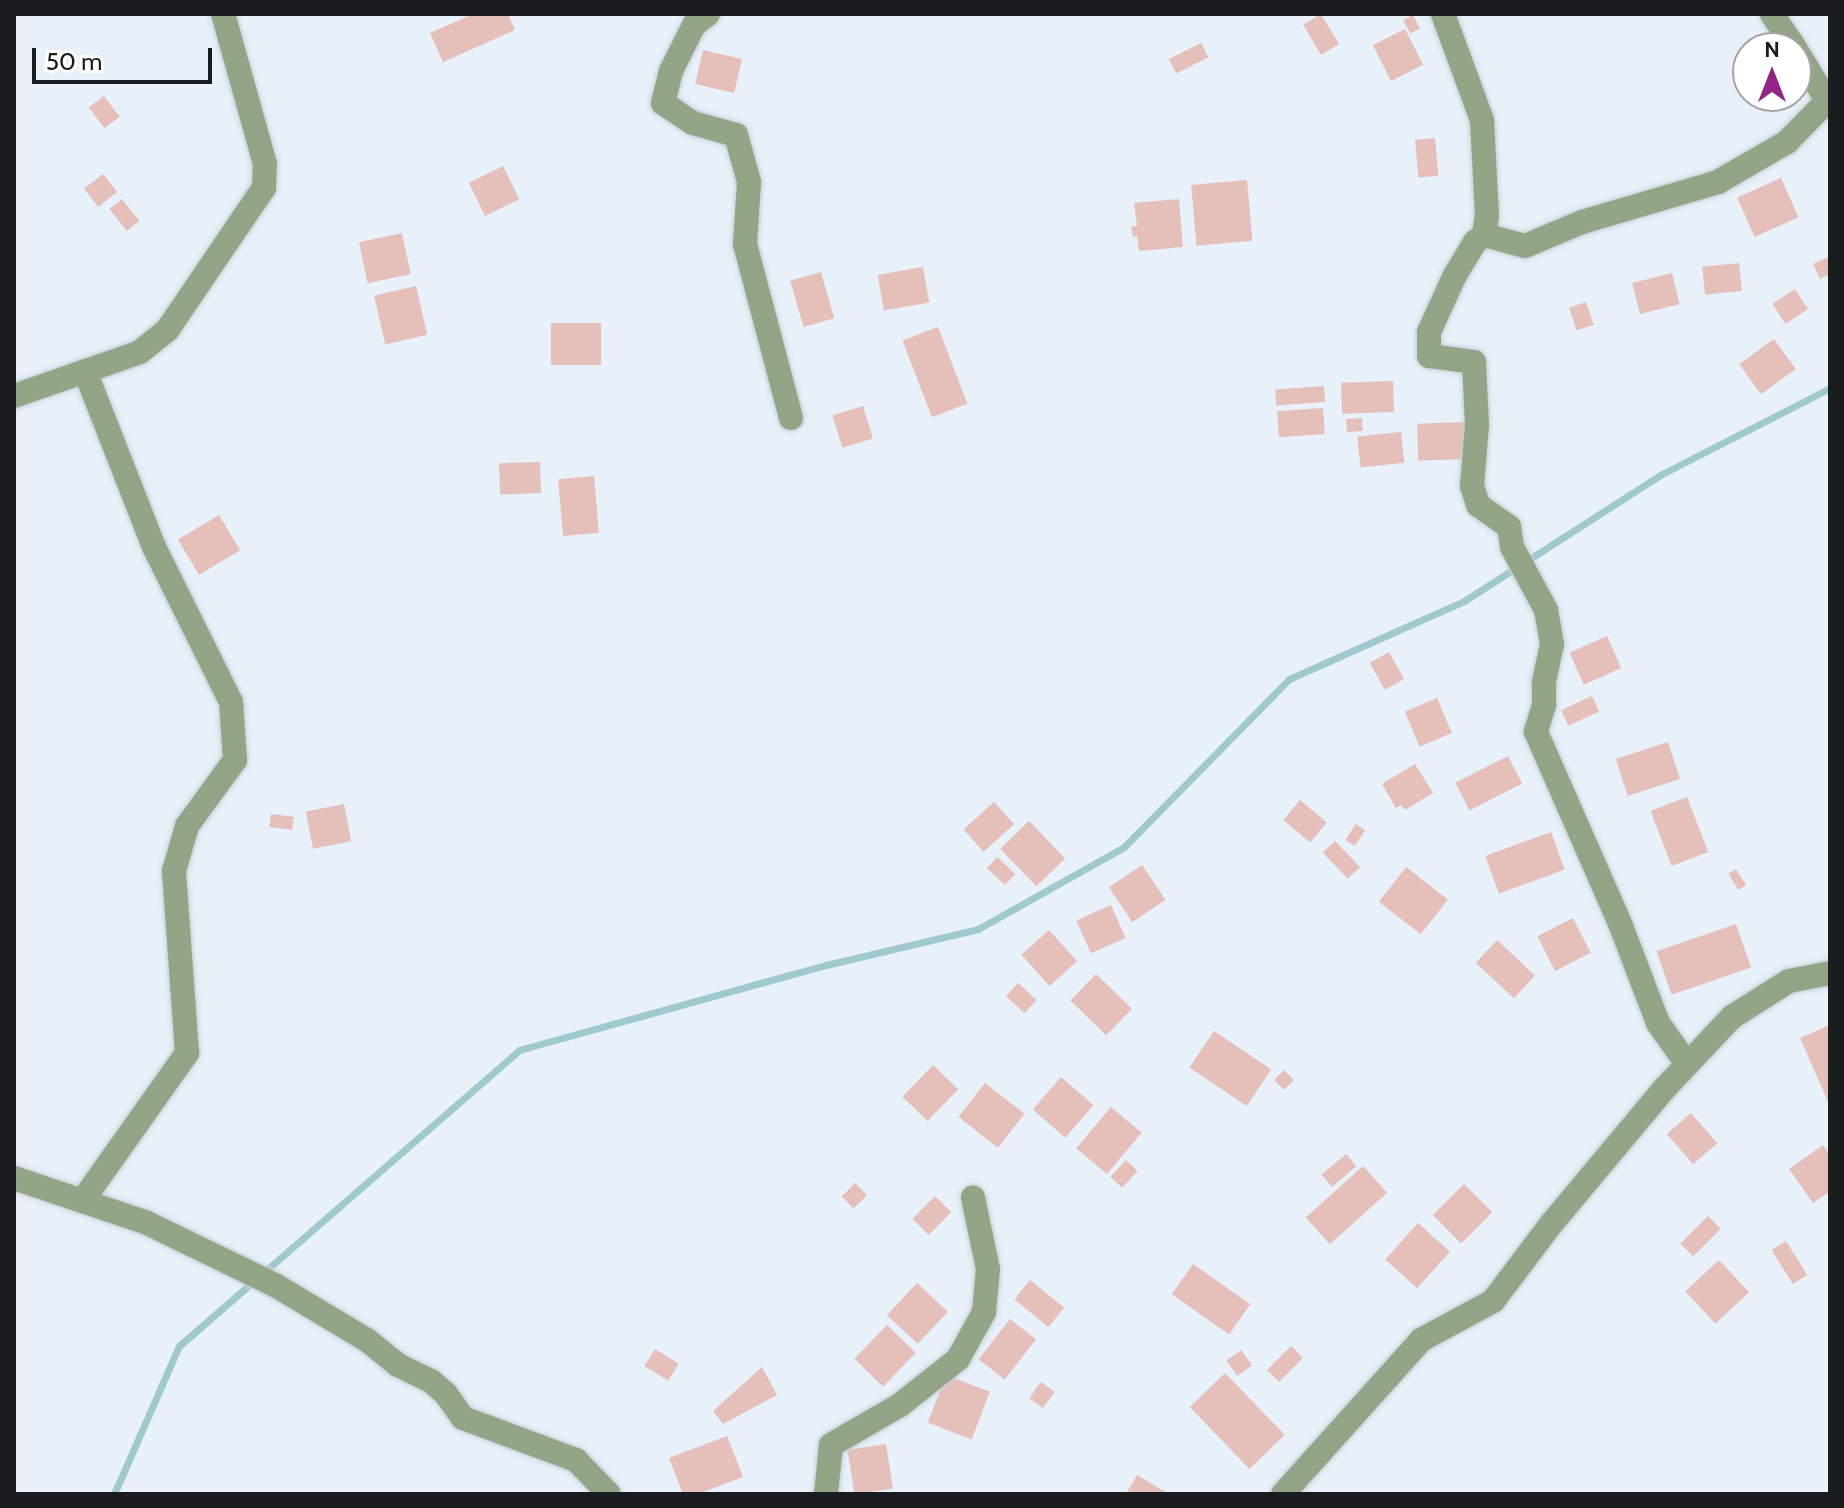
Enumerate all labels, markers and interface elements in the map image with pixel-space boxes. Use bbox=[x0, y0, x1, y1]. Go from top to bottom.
scale bar bbox=[36, 32, 216, 82]
north arrow bbox=[1732, 32, 1812, 112]
text: N bbox=[1764, 36, 1780, 63]
text: 50 m bbox=[46, 47, 102, 76]

